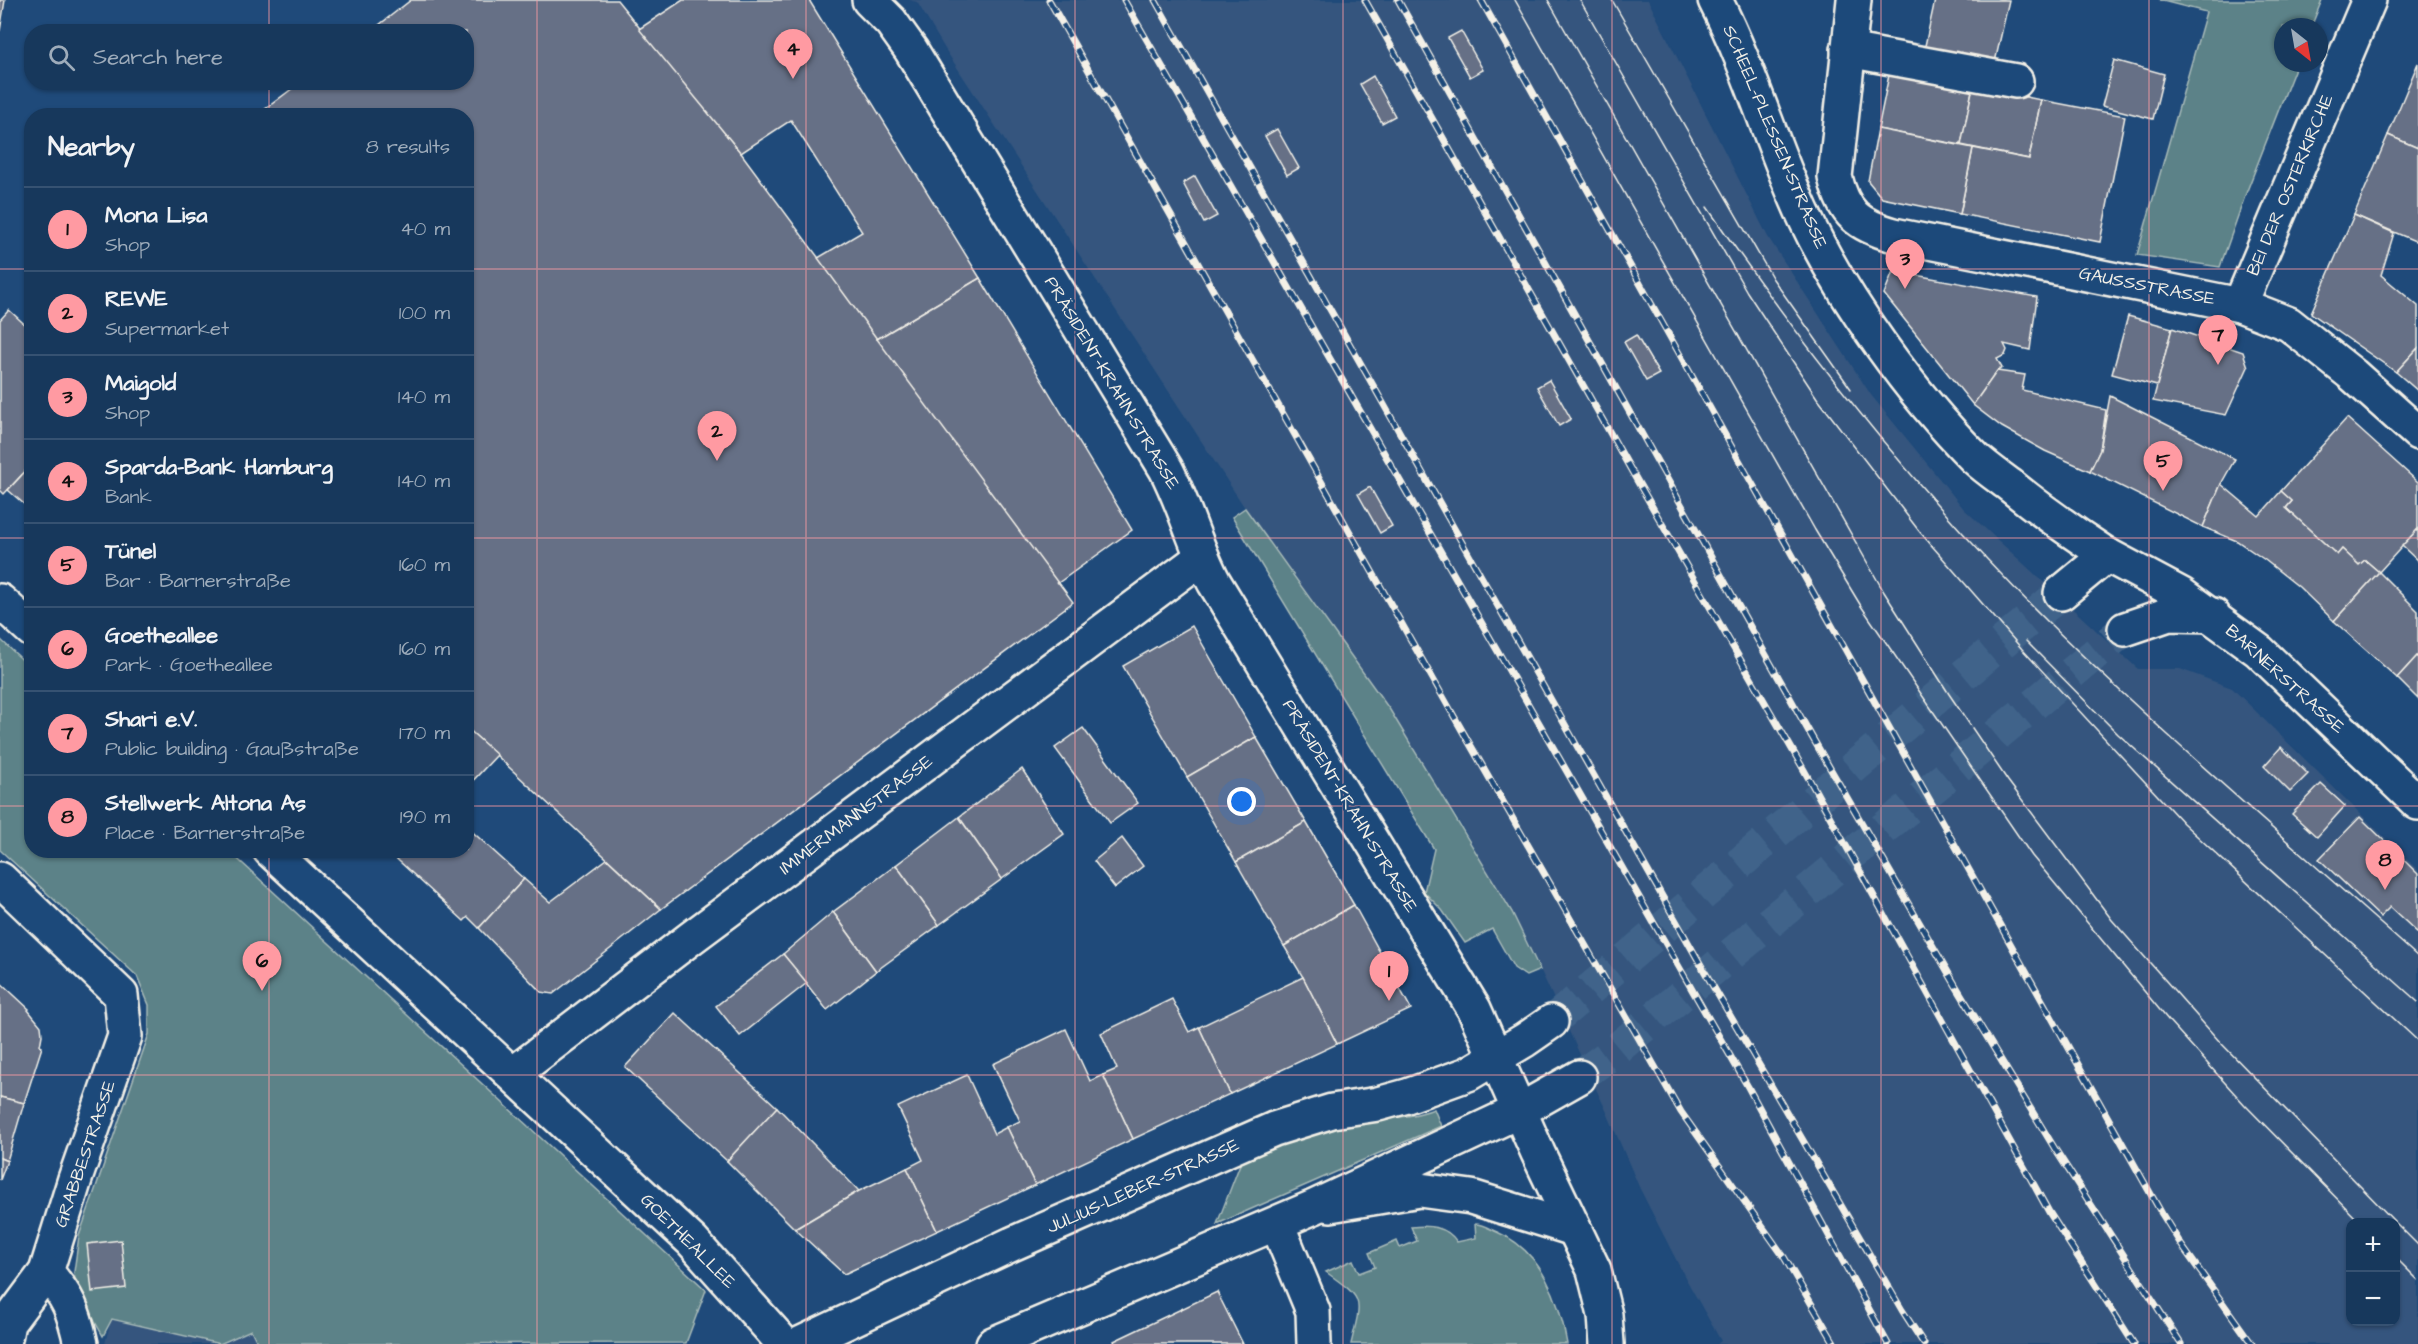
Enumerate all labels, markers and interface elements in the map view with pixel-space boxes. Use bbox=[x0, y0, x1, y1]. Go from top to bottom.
north arrow bbox=[2274, 18, 2328, 72]
street label: SCHEEL-PLESSEN-STRASSE bbox=[1716, 21, 1834, 253]
search box bbox=[24, 24, 474, 90]
pin: 4 bbox=[774, 29, 812, 79]
icon: search bbox=[45, 41, 78, 74]
text: Search here bbox=[93, 42, 223, 73]
street label: BEI DER OSTERKIRCHE bbox=[2240, 90, 2340, 280]
text: Nearby bbox=[48, 129, 135, 165]
text: 8 results bbox=[366, 133, 450, 161]
text: Mona Lisa bbox=[105, 200, 207, 231]
text: 1 bbox=[66, 215, 69, 243]
text: 40 m bbox=[400, 215, 450, 243]
text: Shop bbox=[105, 231, 150, 259]
pin: 3 bbox=[1886, 240, 1924, 289]
street label: GAUSSSTRASSE bbox=[2077, 261, 2218, 312]
street label: PRÄSIDENT-KRAHN-STRASSE bbox=[1038, 272, 1186, 495]
text: REWE bbox=[105, 284, 167, 315]
text: 2 bbox=[62, 299, 73, 327]
text: 100 m bbox=[399, 299, 450, 327]
text: Supermarket bbox=[105, 315, 229, 343]
pin: 7 bbox=[2198, 316, 2238, 365]
text: Maigold bbox=[105, 368, 176, 399]
text: 3 bbox=[62, 383, 73, 411]
text: 140 m bbox=[398, 383, 450, 411]
text: Shop bbox=[105, 399, 150, 427]
pin: 2 bbox=[698, 412, 736, 461]
pin: 5 bbox=[2144, 442, 2182, 491]
text: Sparda-Bank Hamburg bbox=[105, 452, 333, 483]
text: 4 bbox=[61, 467, 74, 495]
text: 140 m bbox=[398, 467, 450, 495]
text: Bank bbox=[105, 483, 152, 511]
text: Tünel bbox=[105, 536, 156, 567]
text: 5 bbox=[60, 551, 75, 579]
text: 160 m bbox=[399, 551, 450, 579]
text: Bar · Barnerstraße bbox=[105, 567, 291, 595]
street label: BARNERSTRASSE bbox=[2220, 619, 2350, 740]
text: Goetheallee bbox=[105, 620, 218, 651]
text: 6 bbox=[61, 635, 74, 663]
text: 160 m bbox=[399, 635, 450, 663]
text: Park · Goetheallee bbox=[105, 651, 273, 679]
street label: PRÄSIDENT-KRAHN-STRASSE bbox=[1276, 695, 1424, 918]
text: Shari e.V. bbox=[105, 704, 197, 735]
text: 7 bbox=[61, 719, 74, 747]
text: 170 m bbox=[399, 719, 450, 747]
text: Public building · Gaußstraße bbox=[105, 735, 359, 763]
street label: IMMERMANNSTRASSE bbox=[774, 749, 938, 881]
your location bbox=[1227, 787, 1256, 816]
text: Stellwerk Altona As bbox=[105, 788, 306, 819]
text: 8 bbox=[61, 803, 74, 831]
text: 190 m bbox=[400, 803, 450, 831]
text: Place · Barnerstraße bbox=[105, 819, 305, 847]
pin: 8 bbox=[2366, 840, 2404, 890]
pin: 6 bbox=[242, 942, 282, 991]
pin: 1 bbox=[1370, 952, 1408, 1001]
street label: GRABBESTRASSE bbox=[48, 1077, 122, 1231]
street label: JULIUS-LEBER-STRASSE bbox=[1043, 1132, 1243, 1240]
street label: GOETHEALLEE bbox=[635, 1188, 742, 1295]
map controls bbox=[2346, 1218, 2400, 1326]
button: + bbox=[2346, 1218, 2400, 1272]
button: − bbox=[2346, 1272, 2400, 1326]

